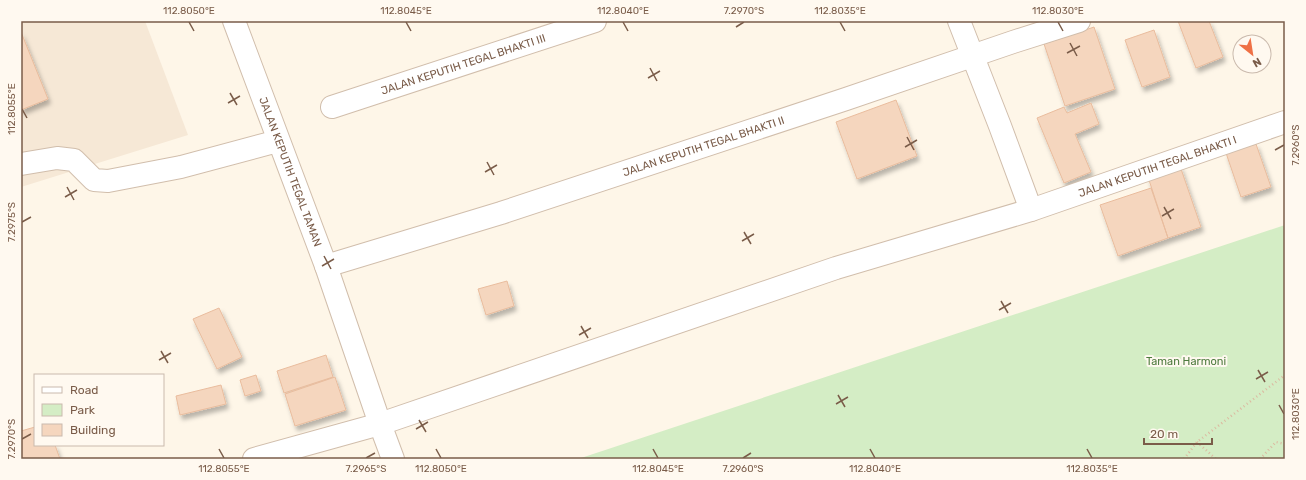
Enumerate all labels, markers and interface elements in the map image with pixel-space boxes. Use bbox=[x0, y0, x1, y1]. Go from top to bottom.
text: 112.8050°E bbox=[163, 5, 215, 17]
text: 112.8045°E bbox=[380, 5, 432, 17]
text: 112.8040°E bbox=[597, 5, 649, 17]
text: 7.2970°S bbox=[724, 5, 764, 17]
text: 112.8035°E bbox=[814, 5, 866, 17]
text: 112.8030°E bbox=[1032, 5, 1084, 17]
street label: JALAN KEPUTIH TEGAL BHAKTI III bbox=[379, 32, 547, 98]
north arrow bbox=[1232, 34, 1272, 74]
text: N bbox=[1250, 55, 1263, 70]
text: 112.8055°E bbox=[6, 83, 18, 135]
street label: JALAN KEPUTIH TEGAL TAMAN bbox=[256, 95, 324, 248]
street label: JALAN KEPUTIH TEGAL BHAKTI II bbox=[621, 114, 786, 179]
text: 7.2960°S bbox=[1290, 124, 1302, 166]
street label: JALAN KEPUTIH TEGAL BHAKTI I bbox=[1077, 133, 1238, 200]
text: 7.2975°S bbox=[6, 202, 18, 242]
park label: Taman Harmoni bbox=[1146, 355, 1226, 368]
legend bbox=[34, 374, 164, 446]
text: Road bbox=[70, 383, 98, 397]
text: 112.8030°E bbox=[1290, 388, 1302, 440]
text: Park bbox=[70, 403, 96, 417]
text: 7.2970°S bbox=[6, 419, 18, 459]
scale bar bbox=[1144, 420, 1212, 446]
text: Building bbox=[70, 423, 116, 437]
text: 20 m bbox=[1150, 427, 1178, 441]
text: 112.8055°E bbox=[198, 463, 250, 475]
text: 7.2965°S bbox=[346, 463, 386, 475]
text: 112.8050°E bbox=[415, 463, 467, 475]
text: 112.8045°E bbox=[632, 463, 684, 475]
text: 7.2960°S bbox=[722, 463, 764, 475]
text: 112.8040°E bbox=[849, 463, 901, 475]
text: 112.8035°E bbox=[1066, 463, 1118, 475]

